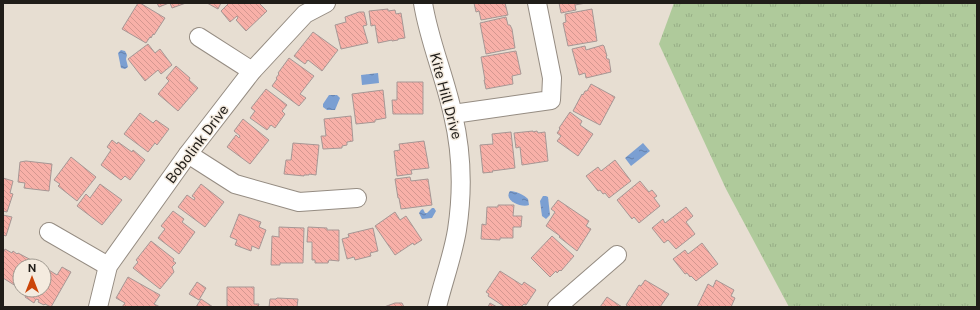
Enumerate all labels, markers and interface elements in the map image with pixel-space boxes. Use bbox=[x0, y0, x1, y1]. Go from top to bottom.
street label: Kite Hill Drive bbox=[427, 51, 465, 141]
street label: Bobolink Drive bbox=[162, 102, 232, 186]
north arrow bbox=[12, 258, 52, 298]
text: N bbox=[28, 262, 36, 274]

